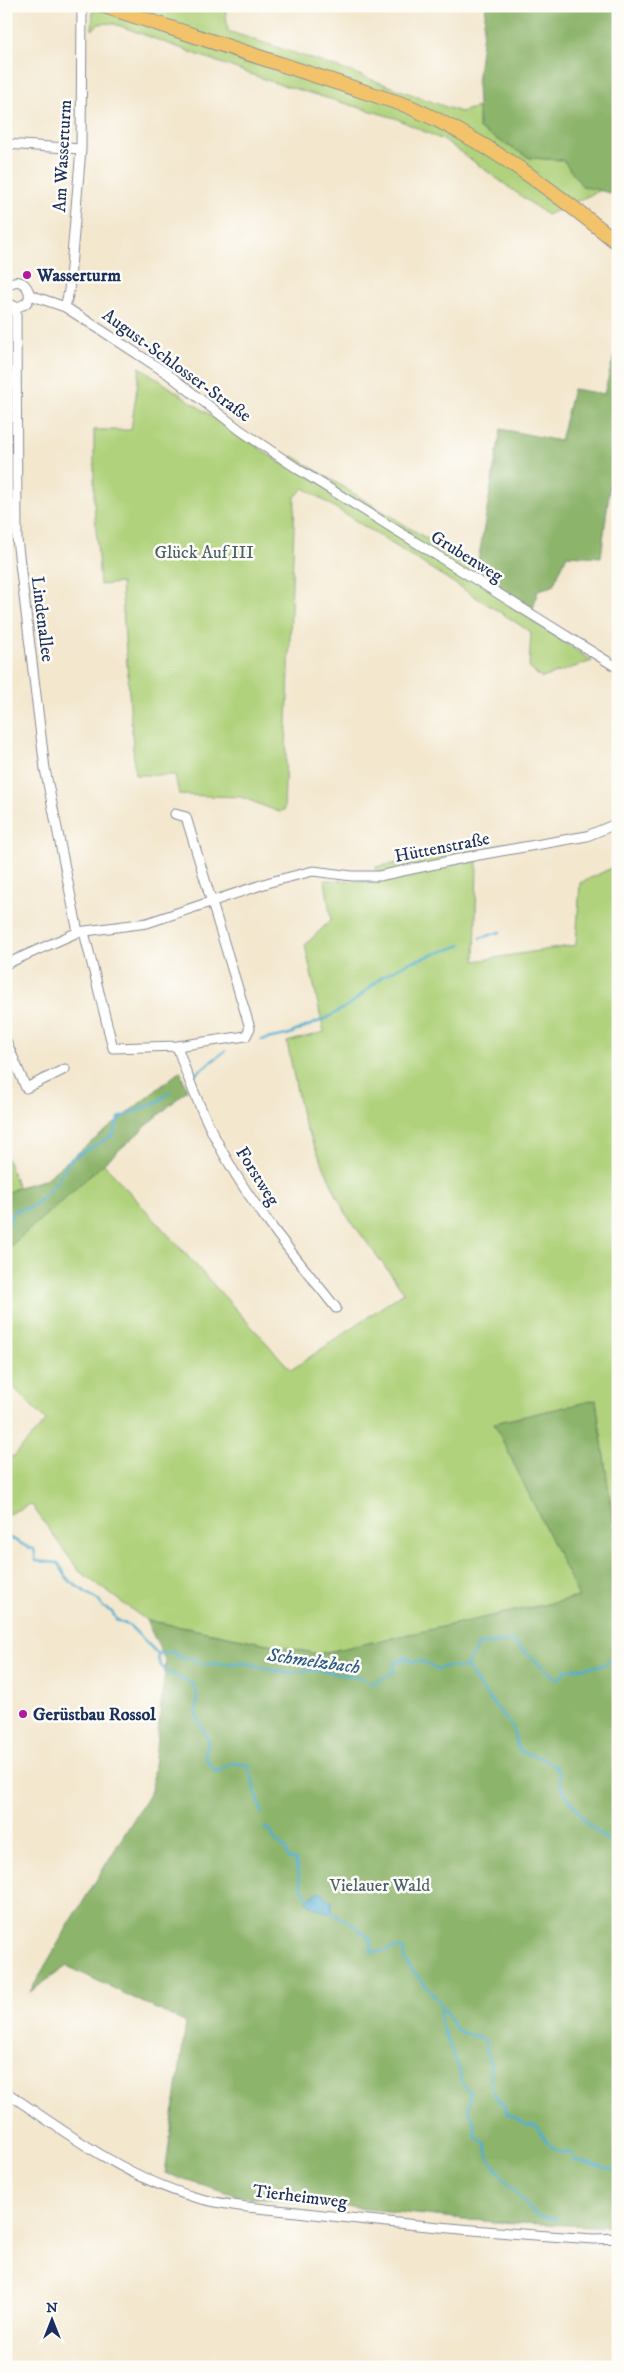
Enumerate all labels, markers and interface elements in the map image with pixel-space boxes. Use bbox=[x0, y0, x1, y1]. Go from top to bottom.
street label: Am Wasserturm bbox=[49, 99, 77, 213]
place label: Wasserturm bbox=[36, 265, 121, 287]
marker: Wasserturm bbox=[21, 269, 33, 281]
street label: August-Schlosser-Straße bbox=[98, 304, 255, 427]
street label: Grubenweg bbox=[426, 526, 507, 588]
park label: Glück Auf III bbox=[154, 542, 254, 564]
street label: Lindenallee bbox=[26, 575, 58, 663]
street label: Hüttenstraße bbox=[393, 828, 492, 868]
street label: Forstweg bbox=[231, 1143, 284, 1210]
water label: Schmelzbach bbox=[265, 1643, 362, 1679]
place label: Gerüstbau Rossol bbox=[33, 1704, 156, 1726]
marker: Gerüstbau Rossol bbox=[17, 1708, 29, 1720]
park label: Vielauer Wald bbox=[329, 1875, 430, 1897]
street label: Tierheimweg bbox=[251, 2180, 349, 2214]
north arrow bbox=[28, 2296, 78, 2346]
text: N bbox=[46, 2299, 58, 2317]

